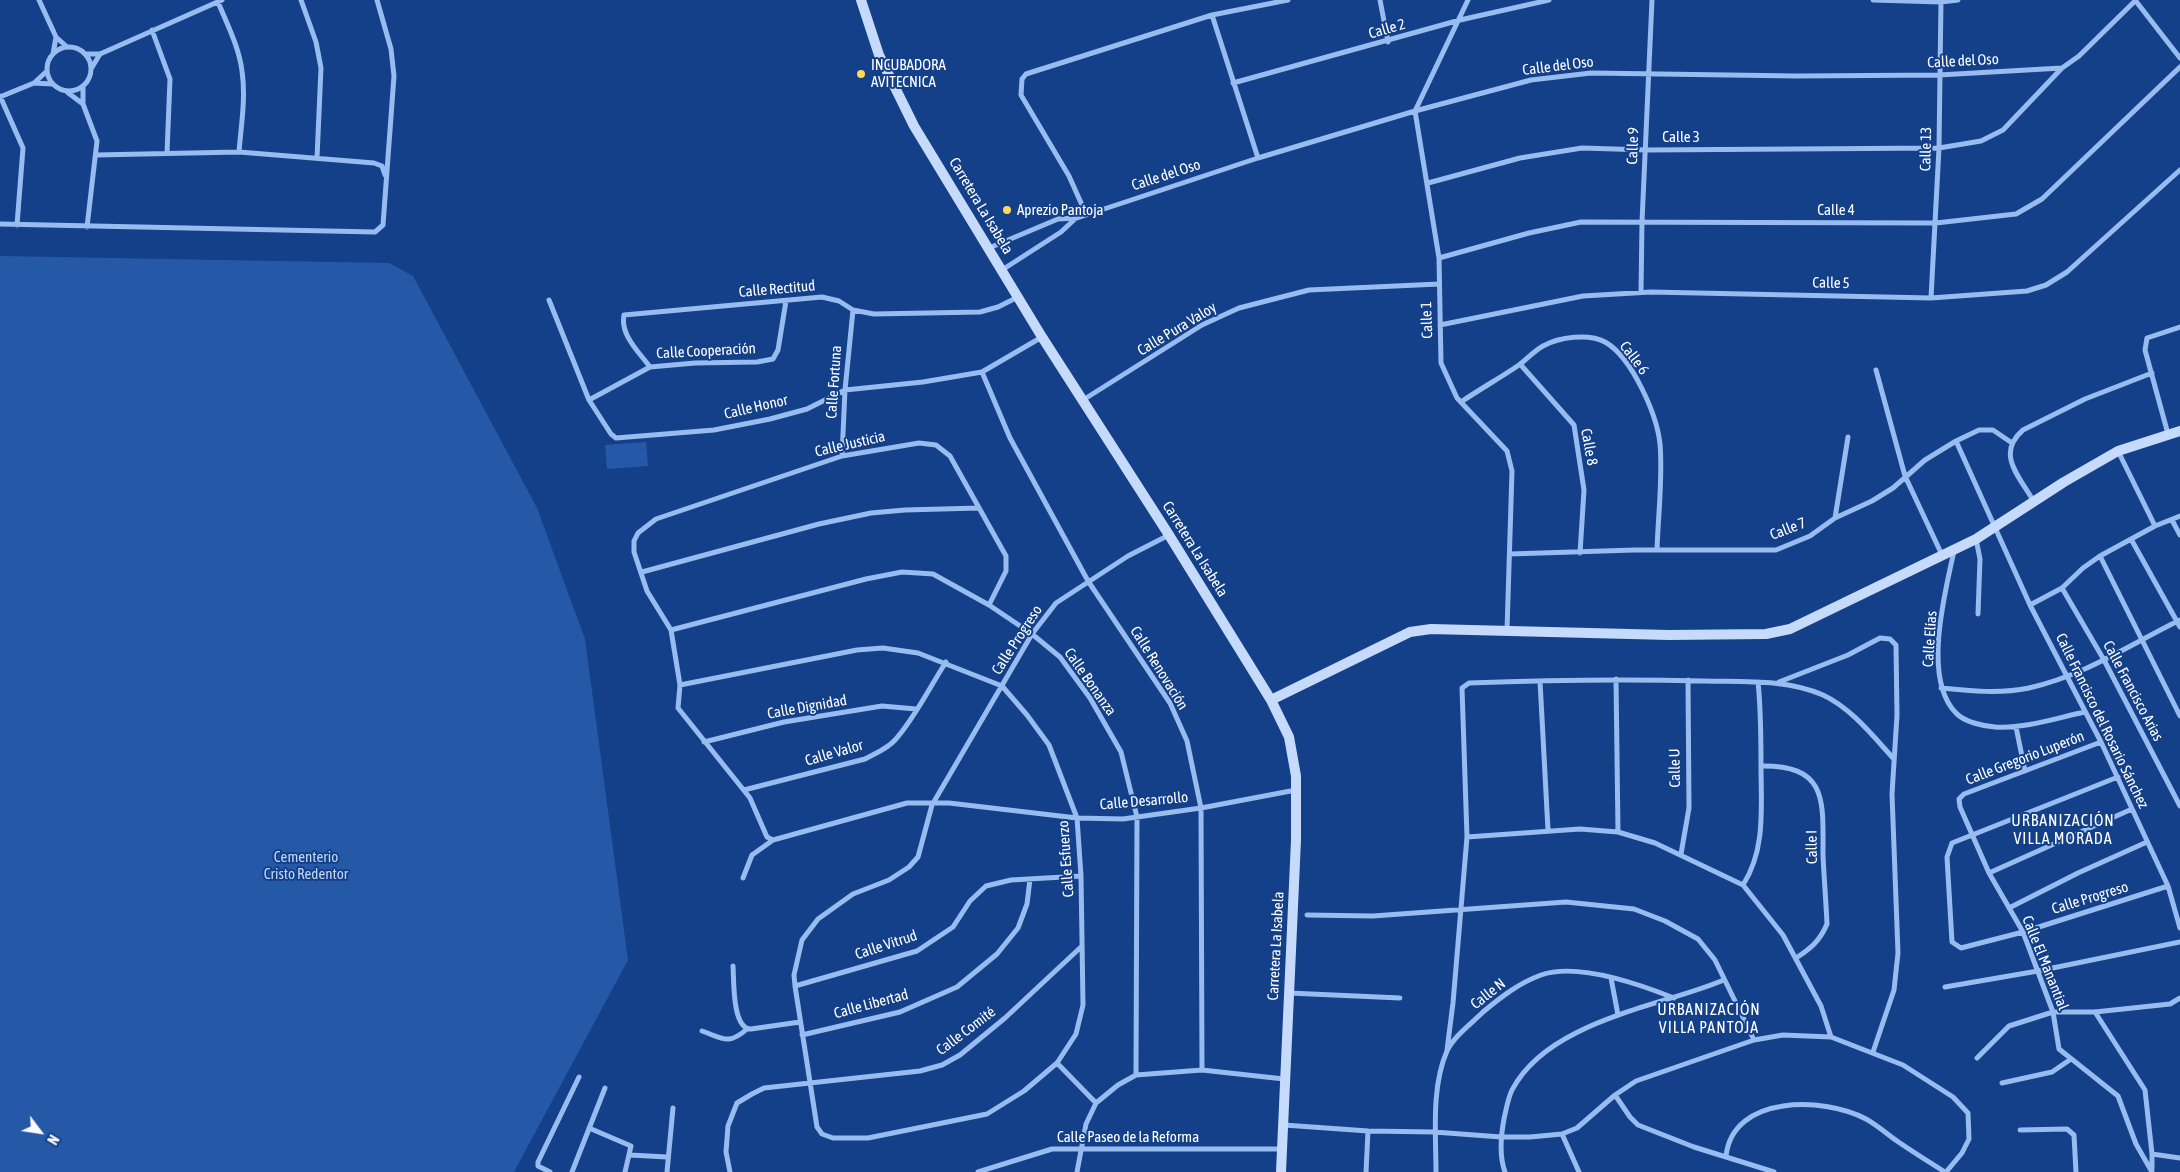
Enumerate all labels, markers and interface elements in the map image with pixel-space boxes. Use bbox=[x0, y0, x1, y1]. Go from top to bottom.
street label: Calle 2 bbox=[1367, 15, 1407, 43]
street label: Calle del Oso bbox=[1927, 50, 1999, 72]
street label: Calle del Oso bbox=[1521, 53, 1595, 79]
place label: INCUBADORA AVITECNICA bbox=[871, 56, 946, 91]
marker: INCUBADORA AVITECNICA bbox=[855, 68, 867, 80]
street label: Calle 9 bbox=[1623, 127, 1643, 165]
street label: Calle 13 bbox=[1917, 127, 1935, 171]
street label: Calle 3 bbox=[1662, 128, 1700, 146]
street label: Carretera La Isabela bbox=[945, 155, 1017, 257]
street label: Calle del Oso bbox=[1129, 155, 1203, 195]
place label: Aprezio Pantoja bbox=[1017, 201, 1104, 219]
street label: Calle 4 bbox=[1817, 201, 1855, 219]
marker: Aprezio Pantoja bbox=[1001, 204, 1013, 216]
street label: Calle 5 bbox=[1812, 274, 1850, 292]
street label: Calle Rectitud bbox=[738, 277, 816, 301]
street label: Calle Pura Valoy bbox=[1134, 298, 1220, 360]
street label: Calle 1 bbox=[1417, 301, 1437, 339]
street label: Calle 6 bbox=[1616, 338, 1652, 378]
street label: Calle Cooperación bbox=[656, 339, 756, 363]
street label: Calle Fortuna bbox=[822, 345, 846, 419]
street label: Calle Honor bbox=[722, 391, 790, 423]
street label: Calle Justicia bbox=[813, 427, 887, 461]
street label: Calle 8 bbox=[1577, 427, 1601, 467]
street label: Carretera La Isabela bbox=[1158, 498, 1232, 600]
street label: Calle 7 bbox=[1767, 514, 1809, 544]
street label: Calle Progreso bbox=[988, 602, 1046, 678]
street label: Calle Elías bbox=[1919, 610, 1941, 668]
street label: Calle Renovación bbox=[1126, 623, 1192, 713]
street label: Calle Francisco del Rosario Sánchez bbox=[2052, 630, 2152, 812]
street label: Calle Francisco Arias bbox=[2099, 638, 2167, 744]
street label: Calle Bonanza bbox=[1060, 645, 1120, 719]
street label: Calle Dignidad bbox=[766, 691, 848, 723]
street label: Calle Gregorio Luperón bbox=[1963, 727, 2087, 789]
street label: Calle Valor bbox=[803, 736, 865, 770]
street label: Calle U bbox=[1666, 748, 1684, 788]
street label: Calle Desarrollo bbox=[1099, 788, 1189, 814]
district label: URBANIZACIÓN VILLA MORADA bbox=[2010, 811, 2116, 849]
street label: Calle Esfuerzo bbox=[1054, 820, 1078, 898]
street label: Calle I bbox=[1803, 830, 1821, 864]
park label: Cementerio Cristo Redentor bbox=[264, 848, 348, 883]
street label: Calle Progreso bbox=[2049, 878, 2131, 918]
street label: Carretera La Isabela bbox=[1264, 891, 1288, 1001]
street label: Calle El Manantial bbox=[2018, 913, 2072, 1013]
street label: Calle Vitrud bbox=[853, 927, 919, 963]
street label: Calle N bbox=[1467, 975, 1509, 1013]
street label: Calle Libertad bbox=[832, 985, 910, 1023]
district label: URBANIZACIÓN VILLA PANTOJA bbox=[1656, 1000, 1762, 1038]
street label: Calle Comité bbox=[933, 1003, 999, 1059]
north arrow bbox=[15, 1107, 65, 1157]
street label: Calle Paseo de la Reforma bbox=[1057, 1128, 1199, 1146]
text: N bbox=[44, 1132, 62, 1147]

